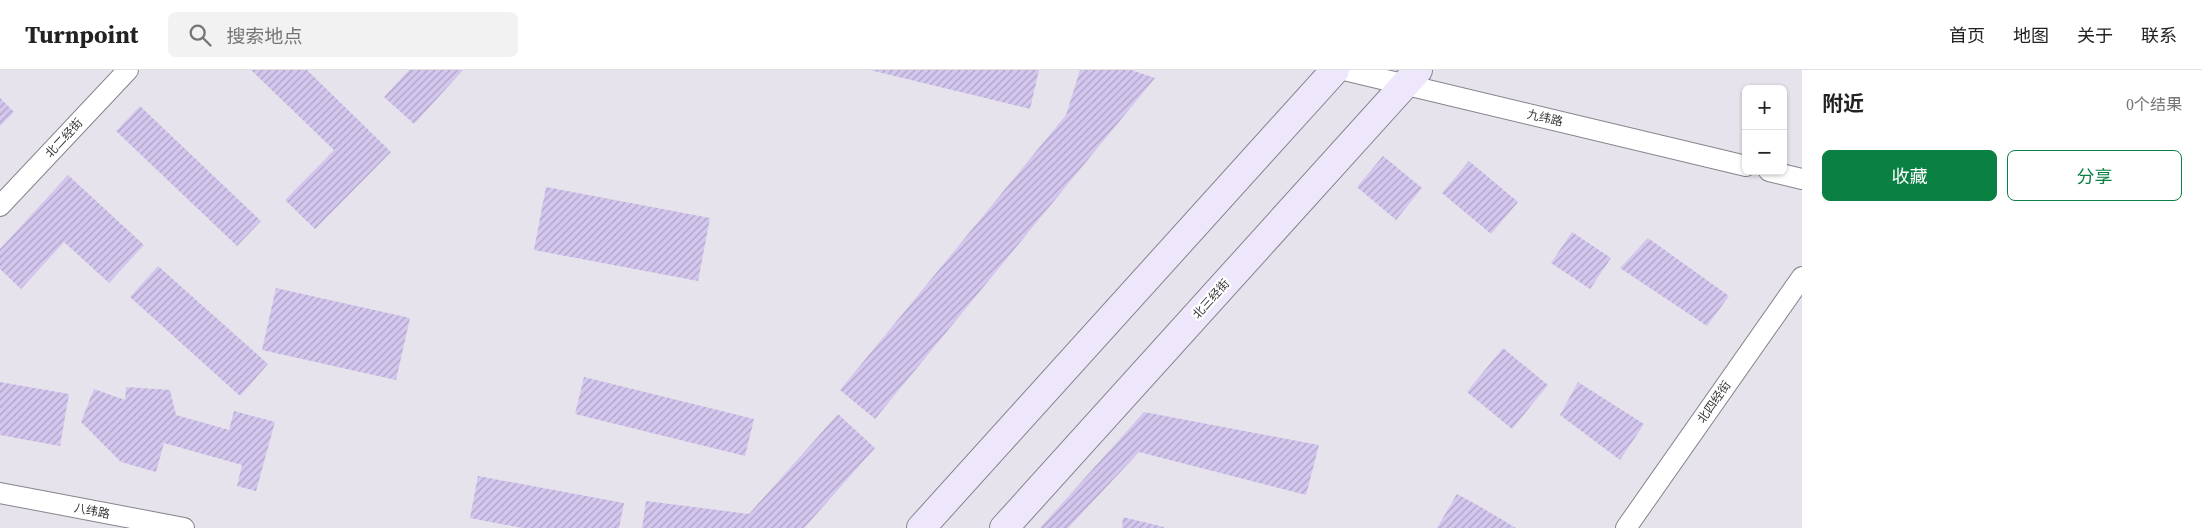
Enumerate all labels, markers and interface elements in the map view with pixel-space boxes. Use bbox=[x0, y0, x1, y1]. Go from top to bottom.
search box bbox=[168, 12, 518, 57]
text: Turnpoint bbox=[25, 18, 138, 51]
icon: search bbox=[186, 21, 214, 49]
text: 搜索地点 bbox=[226, 23, 302, 49]
text: 首页 bbox=[1949, 23, 1985, 48]
text: 地图 bbox=[2013, 23, 2049, 48]
text: 关于 bbox=[2077, 23, 2113, 48]
text: 联系 bbox=[2141, 23, 2177, 48]
map controls bbox=[1742, 85, 1787, 175]
button: + bbox=[1742, 85, 1787, 130]
text: 附近 bbox=[1822, 89, 1864, 118]
text: 0个结果 bbox=[2126, 93, 2182, 115]
street label: 九纬路 bbox=[1526, 106, 1564, 130]
street label: 北二经街 bbox=[42, 115, 86, 161]
button: − bbox=[1742, 130, 1787, 175]
button: 收藏 bbox=[1822, 150, 1997, 201]
button: 分享 bbox=[2007, 150, 2182, 201]
street label: 北三经街 bbox=[1189, 276, 1233, 322]
street label: 北四经街 bbox=[1694, 378, 1734, 426]
street label: 八纬路 bbox=[73, 500, 111, 522]

